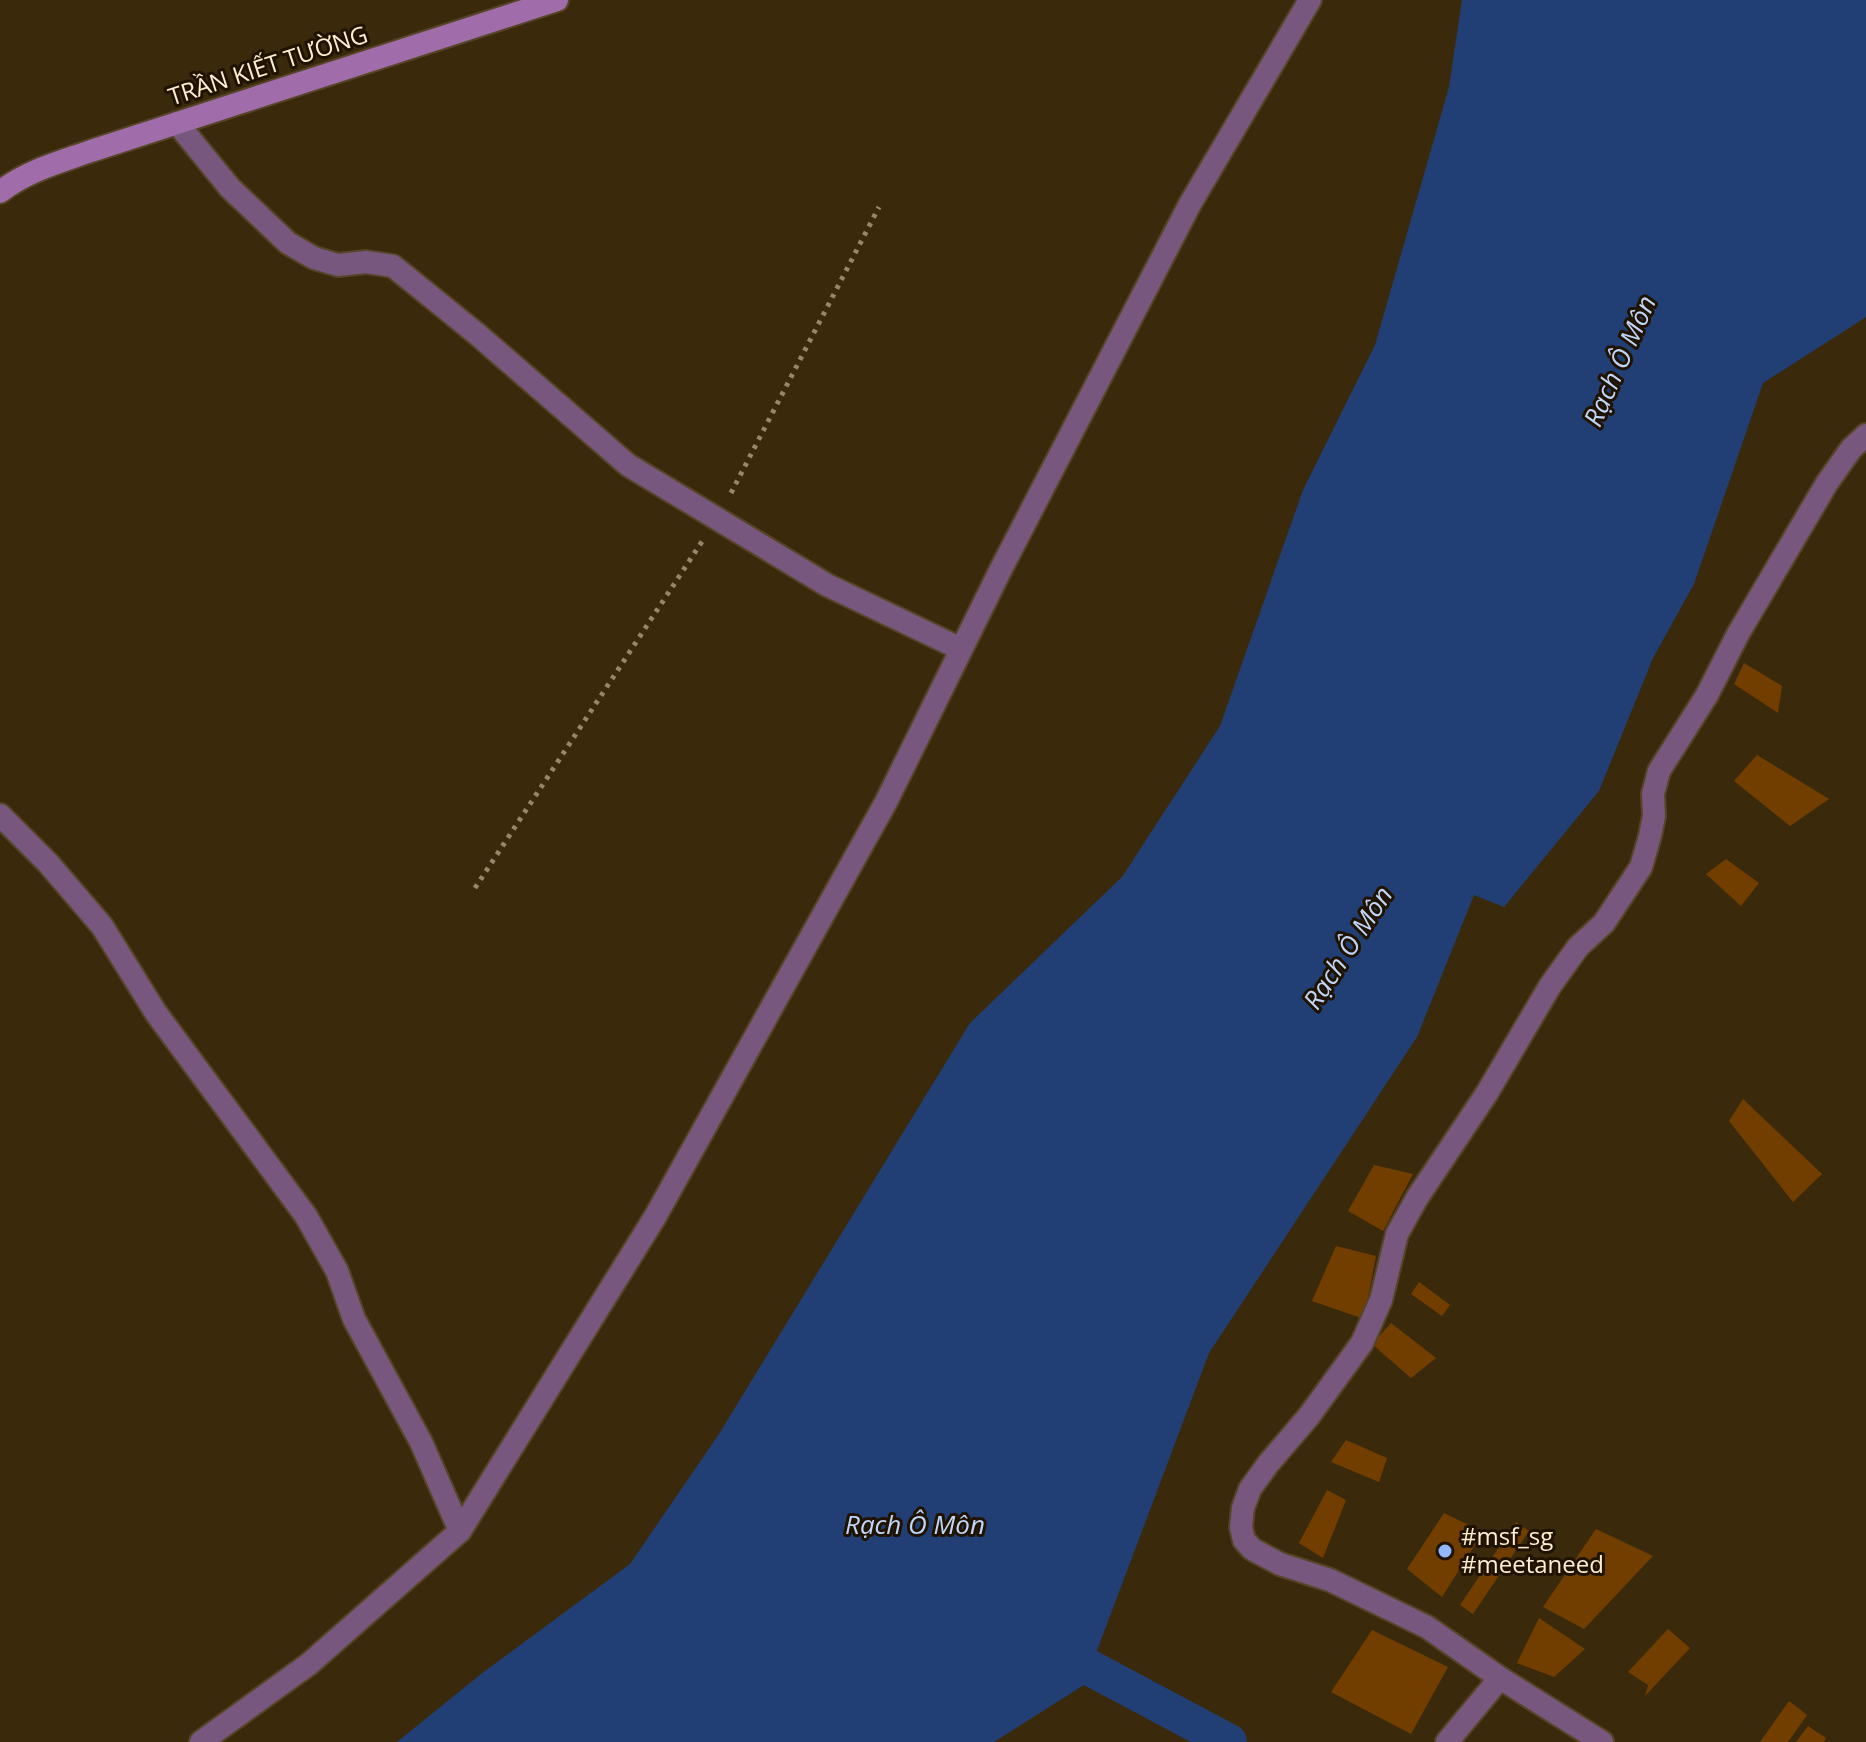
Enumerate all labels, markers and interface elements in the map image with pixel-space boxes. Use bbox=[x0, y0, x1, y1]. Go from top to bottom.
street label: TRẦN KIẾT TƯỜNG bbox=[164, 17, 371, 112]
water label: Rạch Ô Môn bbox=[1574, 289, 1664, 432]
water label: Rạch Ô Môn bbox=[1294, 879, 1400, 1016]
water label: Rạch Ô Môn bbox=[845, 1506, 985, 1542]
place label: #msf_sg #meetaneed bbox=[1461, 1519, 1604, 1580]
marker: #msf_sg #meetaneed bbox=[1436, 1542, 1454, 1560]

